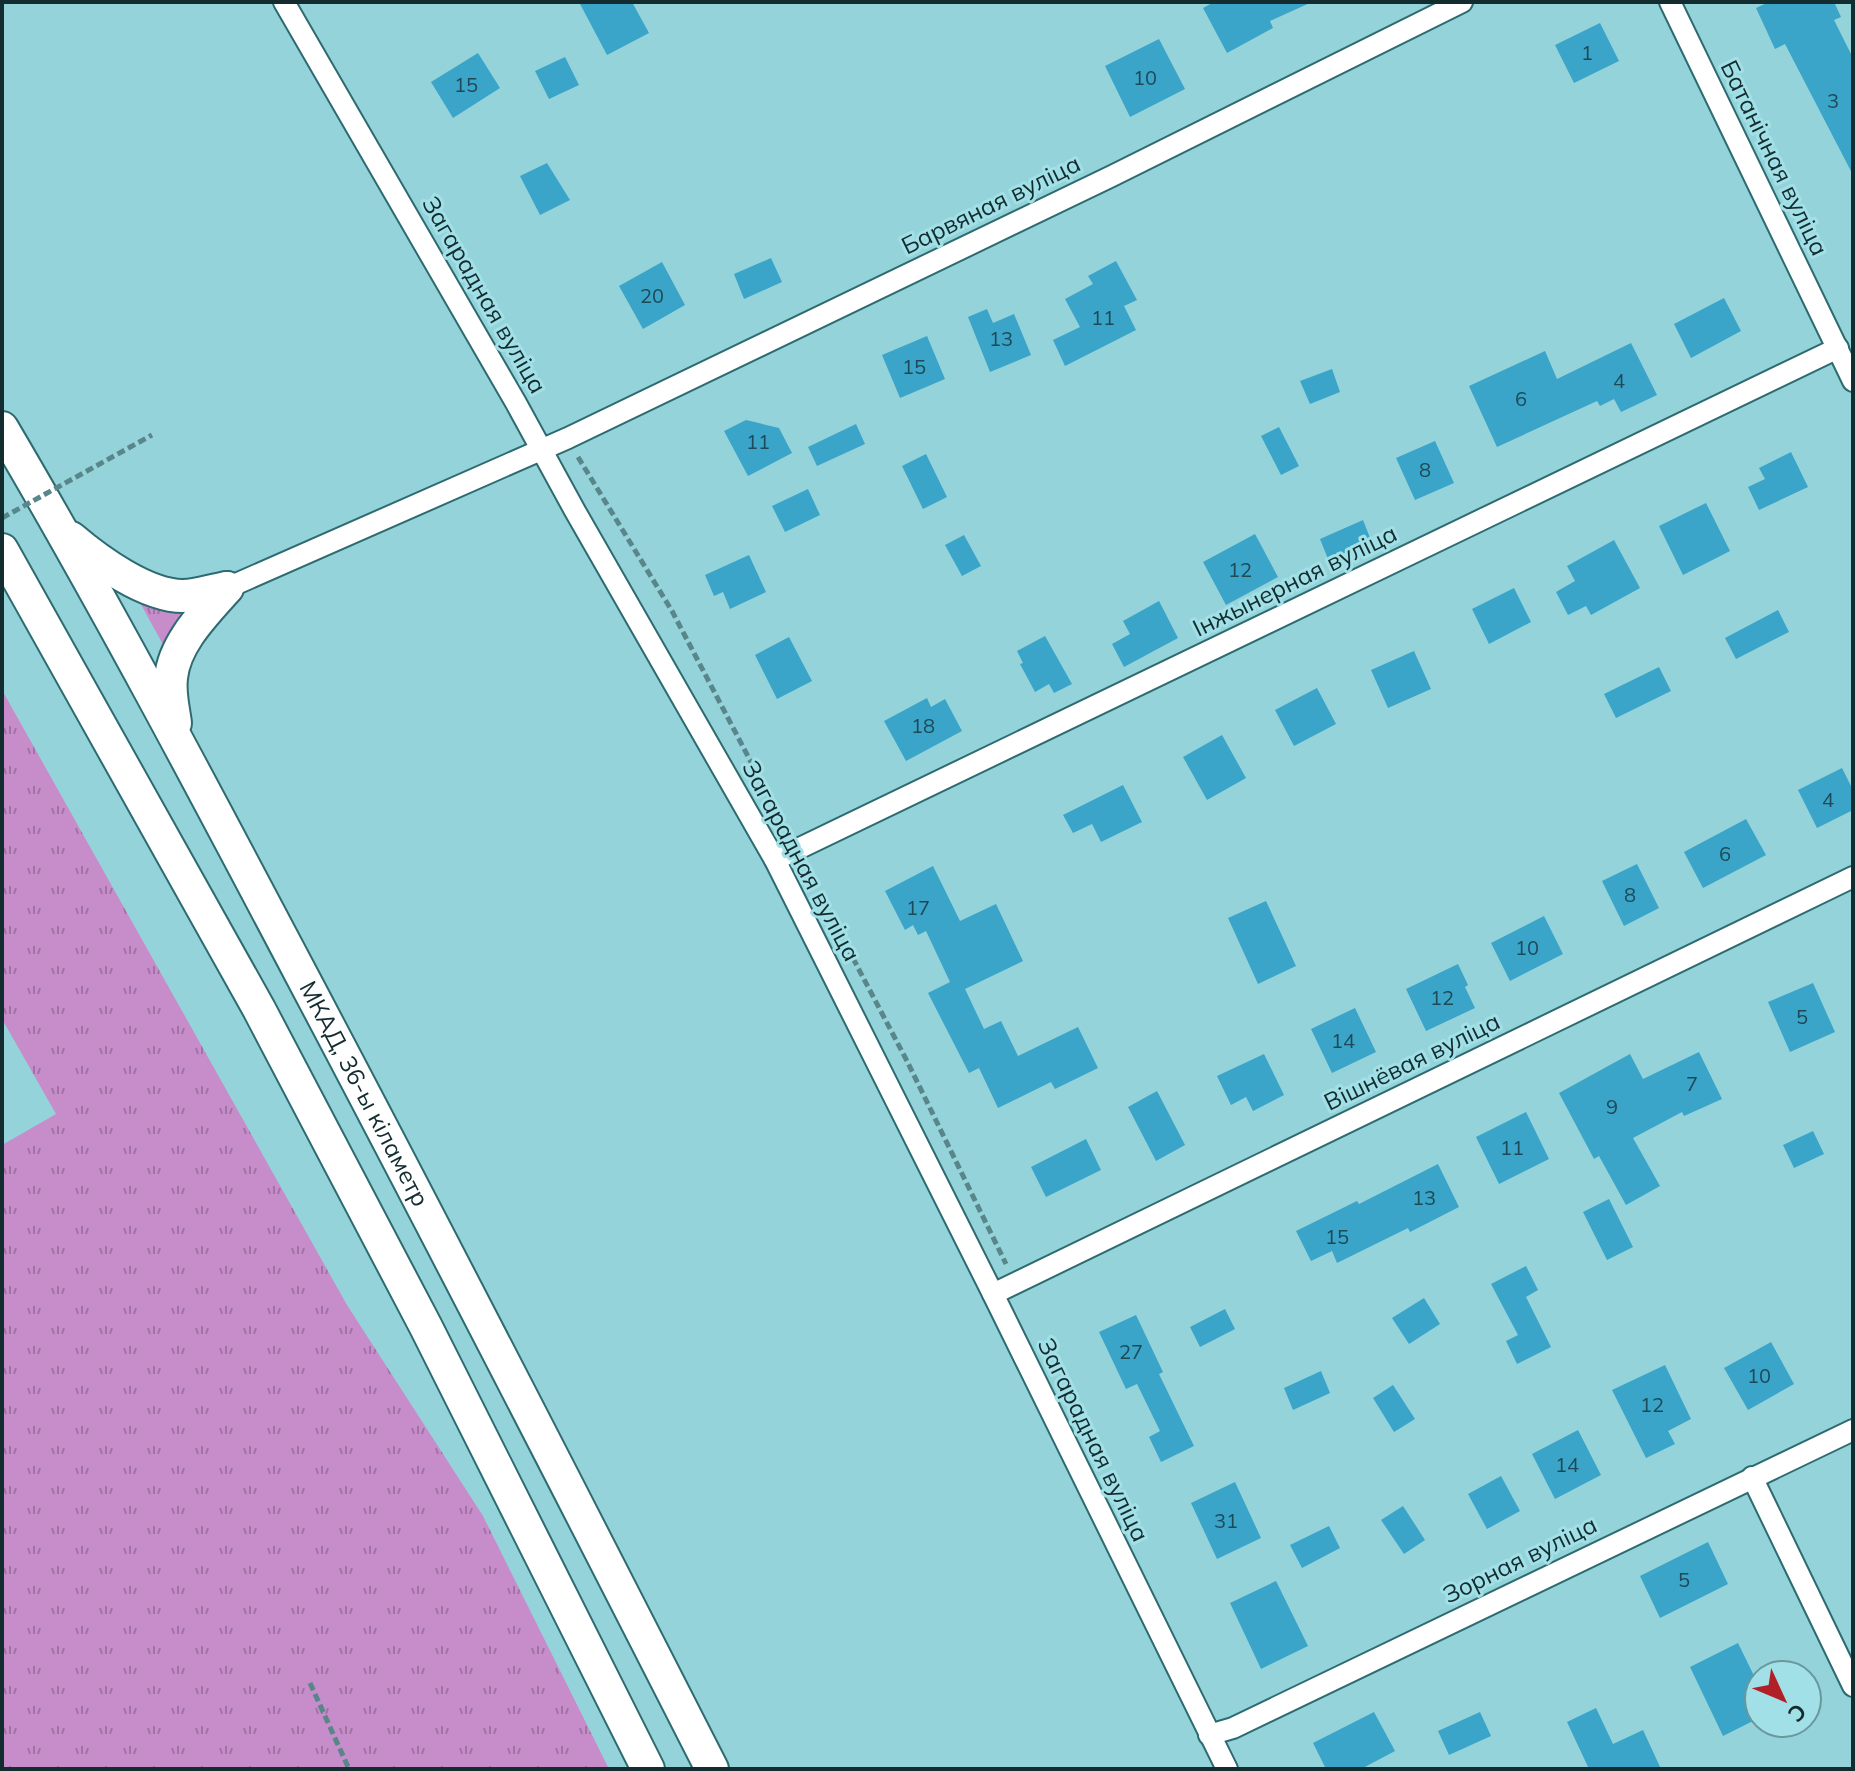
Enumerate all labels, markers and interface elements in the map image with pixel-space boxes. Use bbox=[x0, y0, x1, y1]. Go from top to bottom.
house number: 1 bbox=[1581, 40, 1593, 65]
street label: Батанічная вуліца bbox=[1715, 55, 1835, 260]
house number: 10 bbox=[1133, 65, 1157, 90]
house number: 15 bbox=[454, 72, 478, 97]
house number: 3 bbox=[1827, 88, 1839, 113]
street label: Барвяная вуліца bbox=[896, 148, 1085, 260]
street label: Загарадная вуліца bbox=[416, 190, 554, 399]
house number: 20 bbox=[640, 283, 664, 308]
house number: 11 bbox=[1091, 305, 1115, 330]
house number: 13 bbox=[989, 326, 1013, 351]
house number: 15 bbox=[902, 354, 926, 379]
house number: 4 bbox=[1613, 368, 1625, 393]
house number: 6 bbox=[1515, 386, 1527, 411]
house number: 11 bbox=[746, 429, 770, 454]
house number: 8 bbox=[1419, 457, 1431, 482]
street label: Інжынерная вуліца bbox=[1188, 518, 1402, 643]
house number: 12 bbox=[1228, 557, 1252, 582]
house number: 18 bbox=[911, 713, 935, 738]
street label: Загарадная вуліца bbox=[736, 755, 867, 966]
house number: 4 bbox=[1822, 787, 1834, 812]
house number: 6 bbox=[1719, 841, 1731, 866]
house number: 8 bbox=[1624, 882, 1636, 907]
house number: 17 bbox=[906, 895, 930, 920]
house number: 10 bbox=[1515, 935, 1539, 960]
street label: МКАД, 36-ы кіламетр bbox=[293, 976, 436, 1211]
house number: 12 bbox=[1430, 985, 1454, 1010]
house number: 5 bbox=[1796, 1004, 1808, 1029]
street label: Вішнёвая вуліца bbox=[1319, 1006, 1504, 1117]
house number: 14 bbox=[1331, 1028, 1355, 1053]
house number: 7 bbox=[1686, 1071, 1698, 1096]
house number: 9 bbox=[1606, 1094, 1618, 1119]
house number: 11 bbox=[1500, 1135, 1524, 1160]
house number: 13 bbox=[1412, 1185, 1436, 1210]
house number: 15 bbox=[1325, 1224, 1349, 1249]
street label: Загарадная вуліца bbox=[1032, 1333, 1156, 1546]
house number: 27 bbox=[1119, 1339, 1143, 1364]
house number: 10 bbox=[1747, 1363, 1771, 1388]
house number: 12 bbox=[1640, 1392, 1664, 1417]
house number: 14 bbox=[1555, 1452, 1579, 1477]
house number: 31 bbox=[1214, 1508, 1238, 1533]
street label: Зорная вуліца bbox=[1438, 1509, 1601, 1609]
house number: 5 bbox=[1678, 1567, 1690, 1592]
north arrow bbox=[1743, 1659, 1823, 1739]
text: С bbox=[1782, 1698, 1813, 1728]

